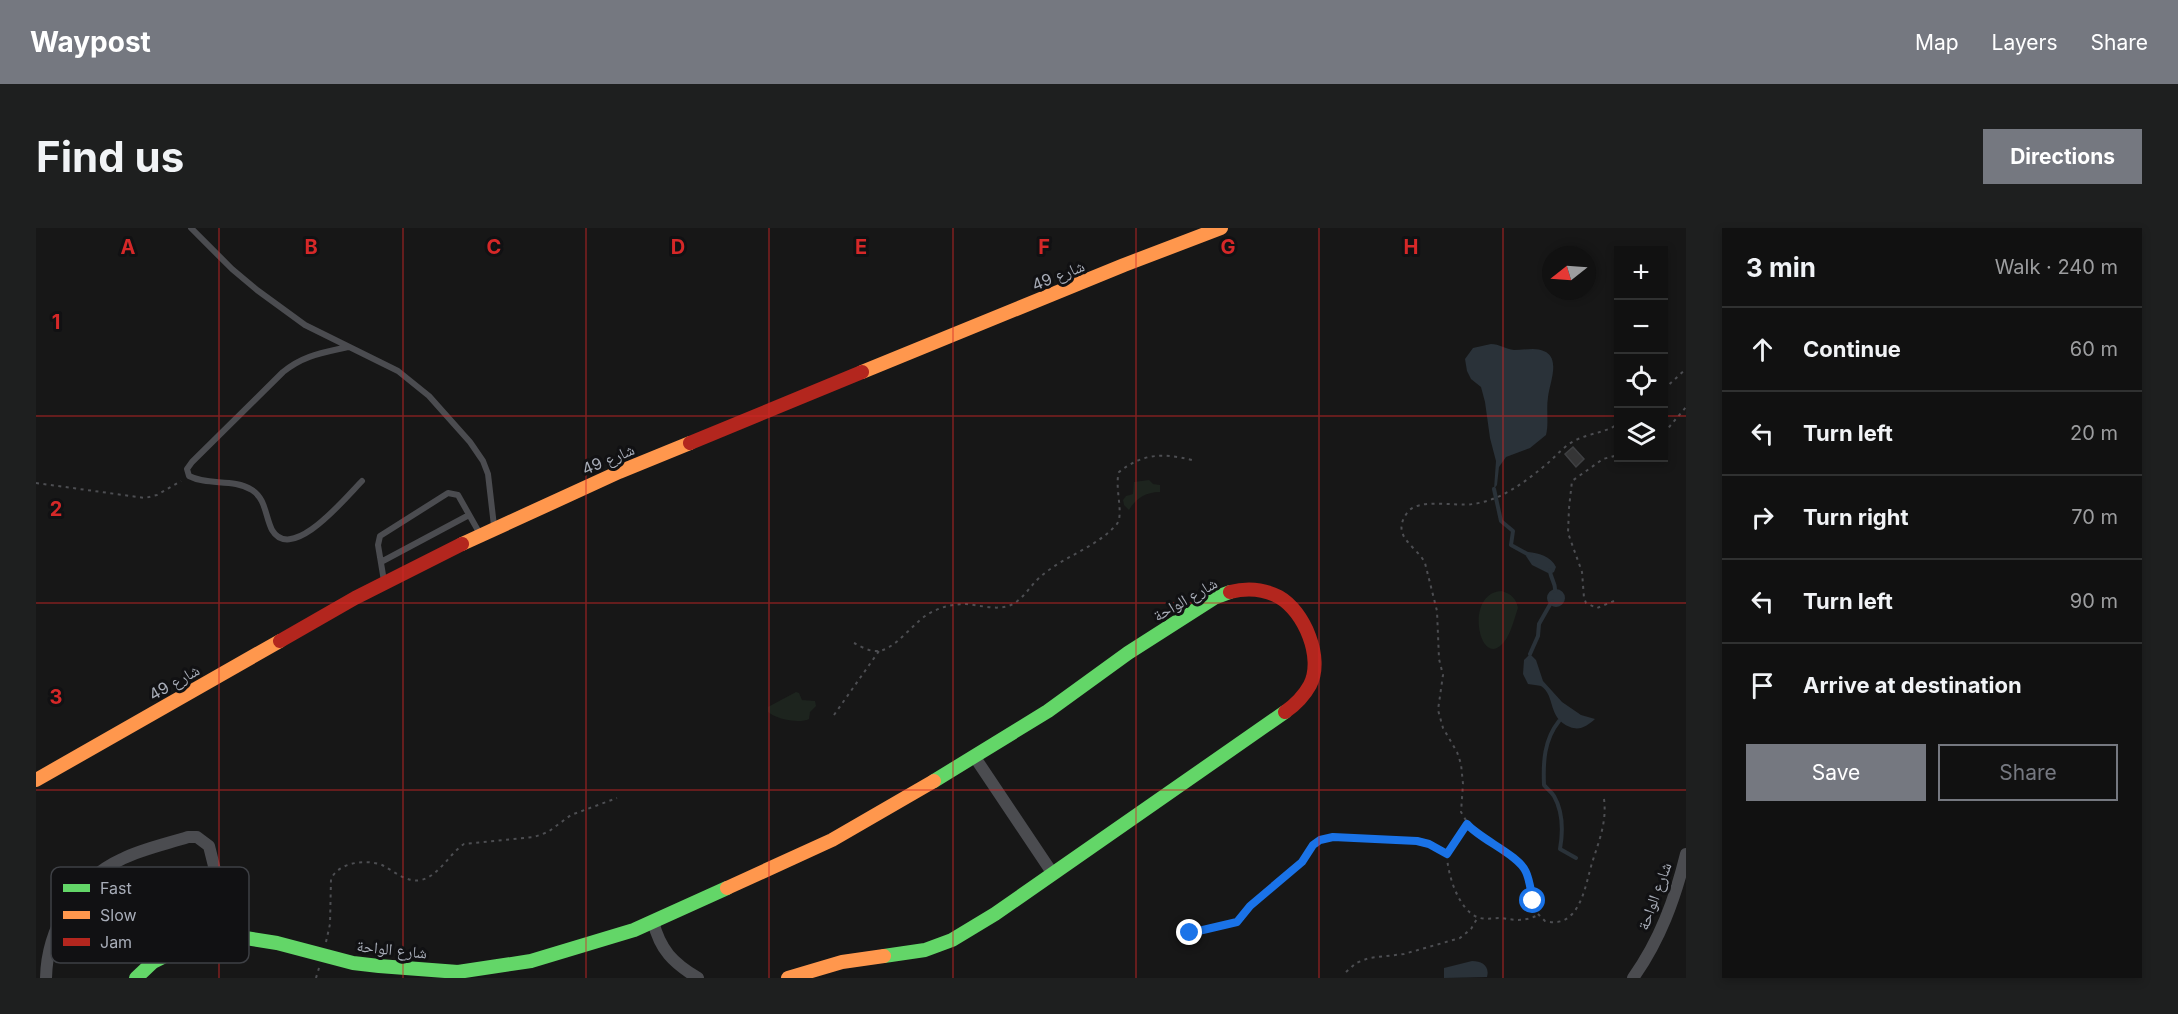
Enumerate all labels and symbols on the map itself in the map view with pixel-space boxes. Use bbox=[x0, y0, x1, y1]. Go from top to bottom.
text: A bbox=[121, 235, 136, 259]
text: B bbox=[304, 235, 318, 259]
text: C bbox=[487, 235, 501, 259]
text: D bbox=[671, 235, 685, 259]
text: E bbox=[855, 235, 867, 259]
text: F bbox=[1038, 235, 1050, 259]
text: G bbox=[1220, 235, 1236, 259]
text: H bbox=[1404, 235, 1418, 259]
north arrow bbox=[1542, 246, 1596, 300]
street label: شارع 49 bbox=[1029, 255, 1088, 296]
text: 1 bbox=[52, 310, 60, 334]
street label: شارع 49 bbox=[579, 439, 638, 480]
text: 2 bbox=[50, 497, 62, 521]
street label: شارع الواحة bbox=[1149, 573, 1221, 626]
street label: شارع 49 bbox=[145, 660, 203, 705]
text: 3 bbox=[50, 685, 62, 709]
street label: شارع الواحة bbox=[1632, 859, 1676, 933]
legend bbox=[51, 867, 249, 963]
text: Fast bbox=[100, 878, 132, 898]
route start bbox=[1519, 887, 1545, 913]
text: Slow bbox=[100, 905, 137, 925]
route end bbox=[1176, 919, 1202, 945]
text: Jam bbox=[100, 932, 132, 952]
street label: شارع الواحة bbox=[356, 935, 428, 964]

